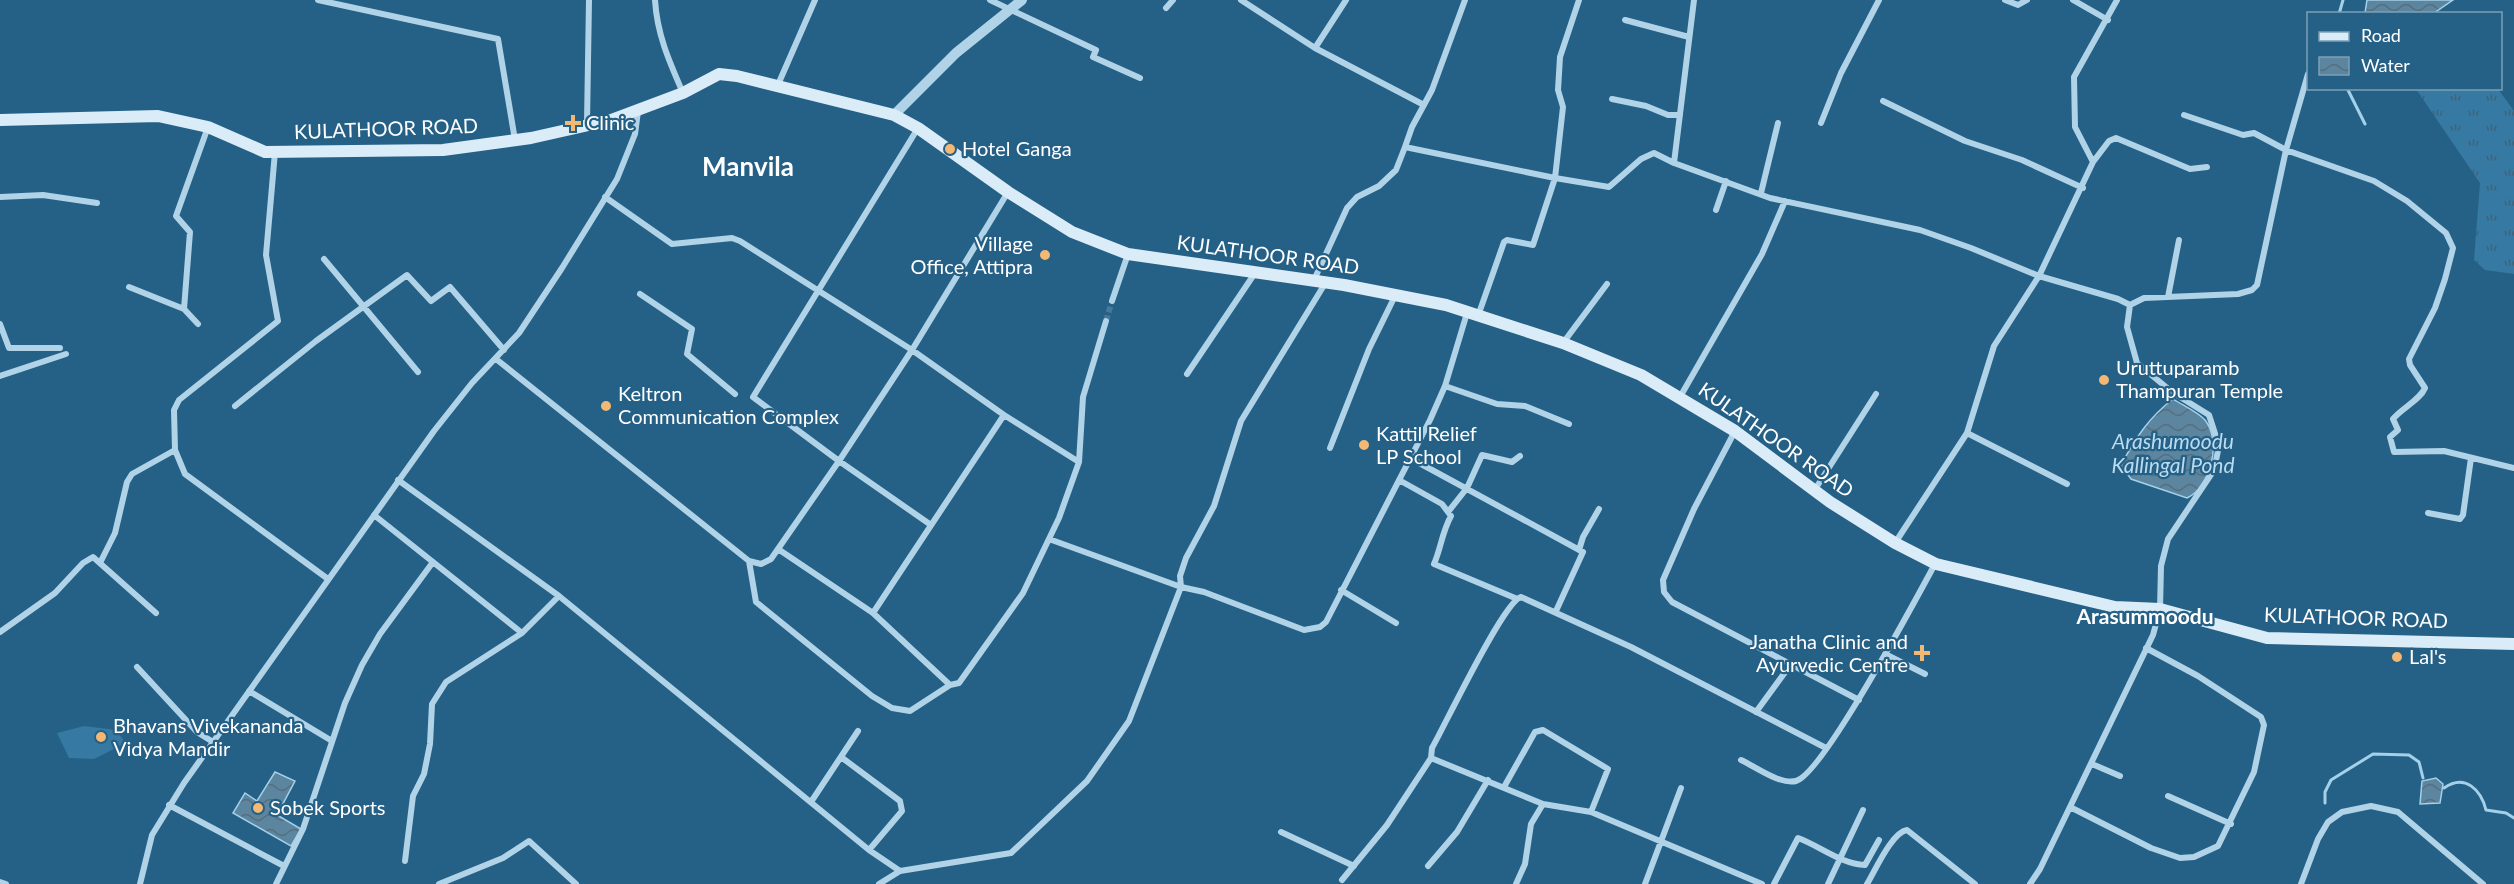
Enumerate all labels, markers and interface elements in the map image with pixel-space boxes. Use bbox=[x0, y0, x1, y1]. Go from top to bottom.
legend bbox=[2307, 12, 2502, 90]
text: Road bbox=[2361, 24, 2401, 46]
text: Water bbox=[2361, 54, 2410, 76]
place label: Clinic bbox=[586, 110, 635, 134]
street label: KULATHOOR ROAD bbox=[294, 113, 478, 143]
marker: Clinic bbox=[564, 114, 582, 132]
place label: Hotel Ganga bbox=[962, 136, 1072, 160]
marker: Hotel Ganga bbox=[943, 142, 957, 156]
district label: Manvila bbox=[702, 150, 794, 182]
street label: KULATHOOR ROAD bbox=[1175, 229, 1361, 279]
place label: Village Office, Attipra bbox=[911, 231, 1033, 278]
marker: Village Office, Attipra bbox=[1038, 248, 1052, 262]
place label: Uruttuparamb Thampuran Temple bbox=[2116, 355, 2283, 402]
marker: Uruttuparamb Thampuran Temple bbox=[2097, 373, 2111, 387]
street label: KULATHOOR ROAD bbox=[1694, 377, 1859, 502]
place label: Keltron Communication Complex bbox=[618, 381, 839, 428]
marker: Keltron Communication Complex bbox=[599, 399, 613, 413]
place label: Kattil Relief LP School bbox=[1376, 421, 1477, 468]
water label: Arashumoodu Kallingal Pond bbox=[2111, 428, 2235, 477]
marker: Kattil Relief LP School bbox=[1357, 438, 1371, 452]
street label: KULATHOOR ROAD bbox=[2264, 602, 2448, 632]
district label: Arasummoodu bbox=[2075, 603, 2214, 628]
place label: Janatha Clinic and Ayurvedic Centre bbox=[1750, 629, 1908, 676]
marker: Janatha Clinic and Ayurvedic Centre bbox=[1913, 644, 1931, 662]
place label: Lal's bbox=[2409, 644, 2447, 668]
marker: Lal's bbox=[2390, 650, 2404, 664]
place label: Bhavans Vivekananda Vidya Mandir bbox=[113, 713, 303, 760]
marker: Bhavans Vivekananda Vidya Mandir bbox=[94, 730, 108, 744]
place label: Sobek Sports bbox=[270, 795, 385, 819]
marker: Sobek Sports bbox=[251, 801, 265, 815]

